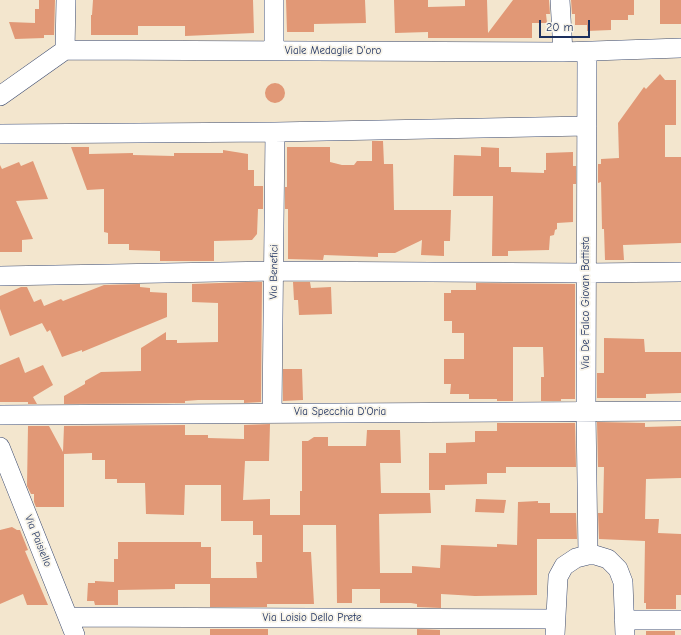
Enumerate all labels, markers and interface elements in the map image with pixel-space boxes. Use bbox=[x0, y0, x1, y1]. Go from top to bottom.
scale bar bbox=[541, 12, 592, 38]
text: 20 m bbox=[546, 20, 574, 34]
street label: Viale Medaglie D'oro bbox=[285, 44, 381, 58]
street label: Via De Falco Giovan Battista bbox=[579, 237, 593, 369]
street label: Via Benefici bbox=[267, 244, 281, 300]
street label: Via Specchia D'Oria bbox=[294, 405, 386, 419]
street label: Via Paisiello bbox=[22, 513, 54, 569]
street label: Via Loisio Dello Prete bbox=[263, 611, 361, 625]

